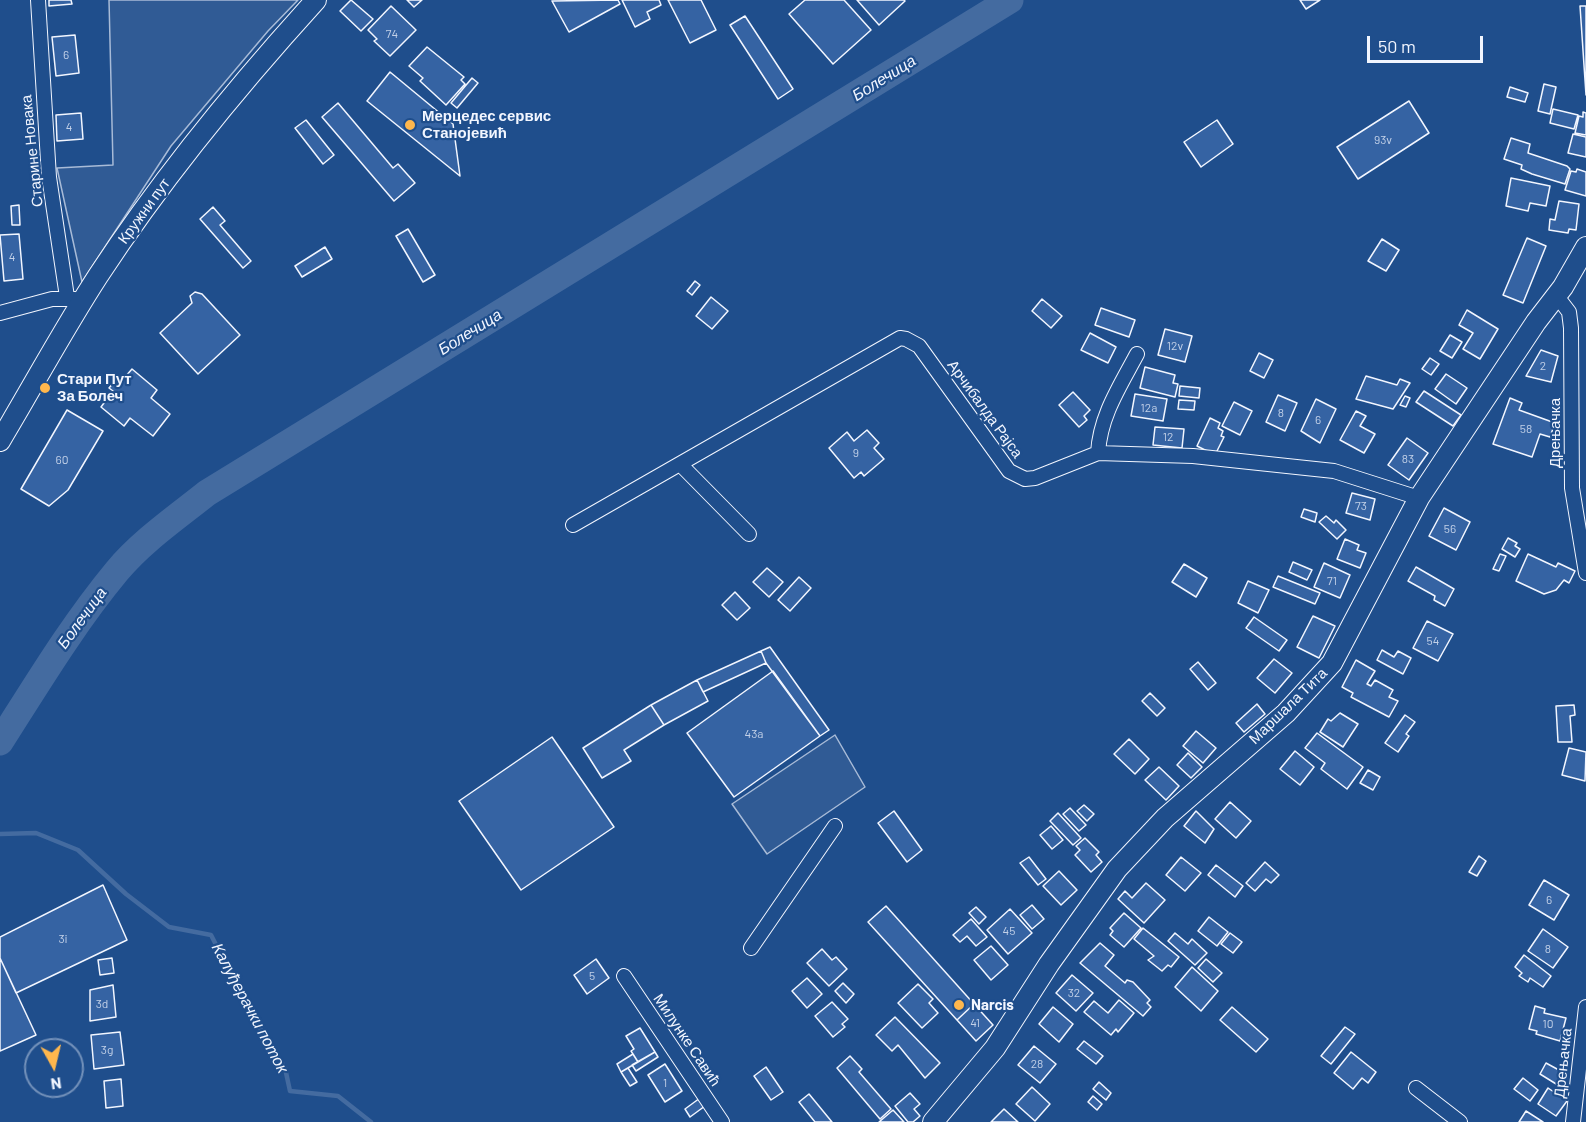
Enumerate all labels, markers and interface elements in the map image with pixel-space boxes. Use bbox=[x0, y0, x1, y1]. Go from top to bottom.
scale bar bbox=[1370, 24, 1486, 62]
house number: 74 bbox=[386, 27, 398, 41]
text: 50 m bbox=[1378, 35, 1416, 57]
house number: 6 bbox=[63, 48, 69, 62]
water label: Болечица bbox=[849, 51, 919, 105]
street label: Старине Новака bbox=[17, 94, 47, 208]
place label: Мерцедес сервис Станојевић bbox=[422, 107, 551, 142]
marker: Мерцедес сервис Станојевић bbox=[403, 118, 417, 132]
house number: 4 bbox=[66, 120, 72, 134]
house number: 93v bbox=[1374, 133, 1392, 147]
street label: Кружни пут bbox=[114, 175, 174, 247]
house number: 4 bbox=[9, 250, 15, 264]
water label: Болечица bbox=[435, 305, 505, 359]
house number: 12v bbox=[1167, 339, 1183, 353]
street label: Арчибалда Рајса bbox=[943, 357, 1027, 461]
house number: 2 bbox=[1540, 359, 1546, 373]
place label: Стари Пут За Болеч bbox=[57, 370, 132, 405]
marker: Стари Пут За Болеч bbox=[38, 381, 52, 395]
street label: Дрењачка bbox=[1546, 398, 1564, 468]
house number: 12a bbox=[1141, 401, 1157, 415]
house number: 8 bbox=[1278, 406, 1284, 420]
house number: 6 bbox=[1315, 413, 1321, 427]
house number: 58 bbox=[1520, 422, 1532, 436]
house number: 12 bbox=[1163, 430, 1173, 444]
house number: 9 bbox=[853, 446, 859, 460]
house number: 83 bbox=[1402, 452, 1414, 466]
house number: 60 bbox=[56, 453, 68, 467]
house number: 73 bbox=[1355, 499, 1367, 513]
house number: 56 bbox=[1444, 522, 1456, 536]
house number: 71 bbox=[1327, 574, 1337, 588]
water label: Болечица bbox=[53, 583, 111, 653]
house number: 54 bbox=[1427, 634, 1439, 648]
street label: Маршала Тита bbox=[1245, 664, 1331, 748]
house number: 43a bbox=[745, 727, 763, 741]
house number: 6 bbox=[1546, 893, 1552, 907]
house number: 45 bbox=[1003, 924, 1015, 938]
house number: 3i bbox=[58, 932, 68, 946]
water label: Калуђерачки поток bbox=[208, 940, 292, 1076]
house number: 8 bbox=[1545, 942, 1551, 956]
house number: 5 bbox=[589, 969, 595, 983]
house number: 32 bbox=[1068, 986, 1080, 1000]
street label: Милунке Савић bbox=[649, 990, 725, 1090]
place label: Narcis bbox=[971, 996, 1014, 1014]
house number: 3d bbox=[96, 997, 108, 1011]
marker: Narcis bbox=[952, 998, 966, 1012]
house number: 41 bbox=[970, 1016, 980, 1030]
house number: 10 bbox=[1543, 1017, 1553, 1031]
street label: Дрењачка bbox=[1550, 1027, 1576, 1099]
north arrow bbox=[24, 1038, 84, 1098]
house number: 3g bbox=[101, 1043, 113, 1057]
house number: 28 bbox=[1031, 1057, 1043, 1071]
text: N bbox=[50, 1074, 63, 1094]
house number: 1 bbox=[663, 1076, 667, 1090]

